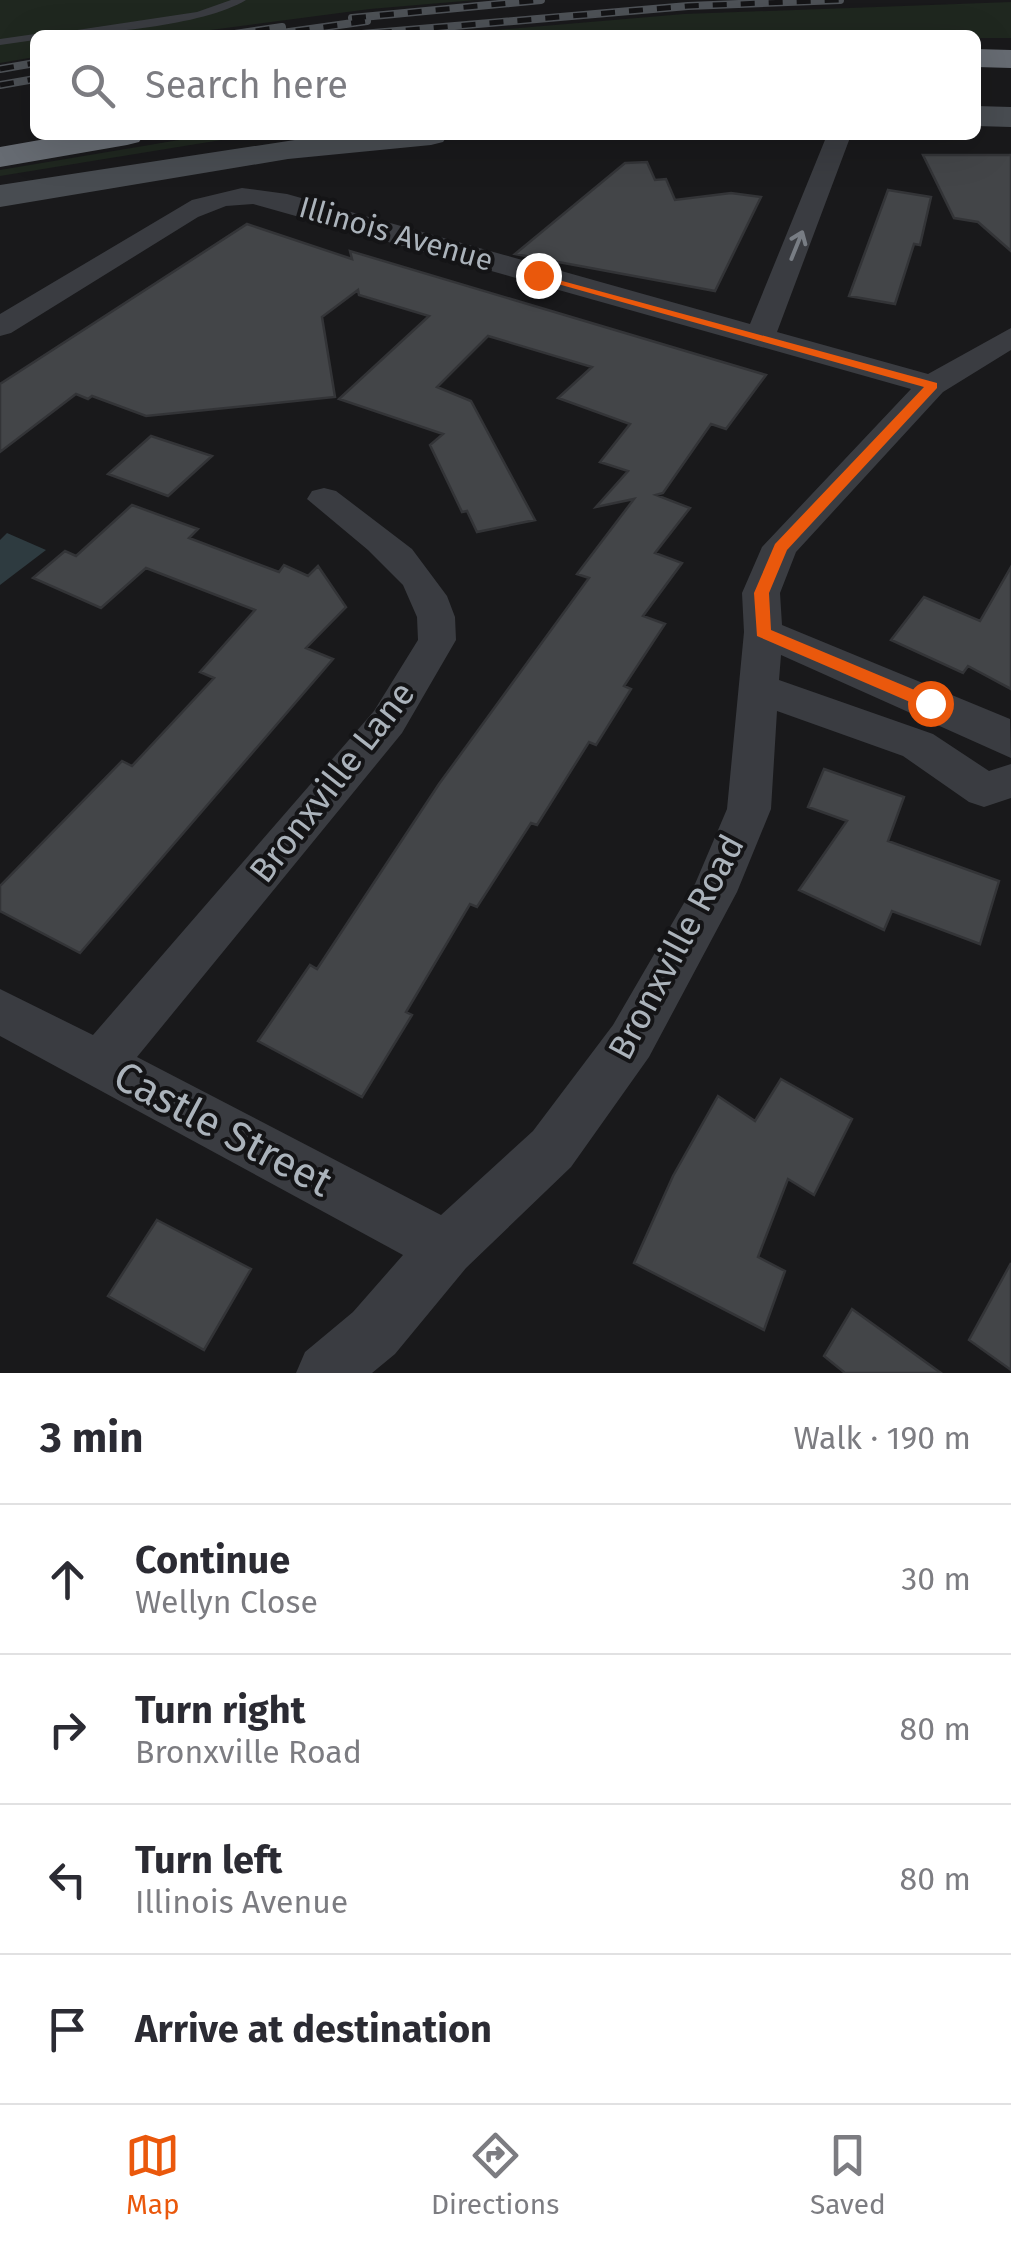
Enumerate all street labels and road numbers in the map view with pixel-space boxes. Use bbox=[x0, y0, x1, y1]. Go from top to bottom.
street label: Illinois Avenue bbox=[295, 189, 497, 279]
street label: Bronxville Lane bbox=[241, 673, 423, 891]
street label: Bronxville Road bbox=[599, 828, 753, 1066]
street label: Castle Street bbox=[105, 1051, 341, 1208]

